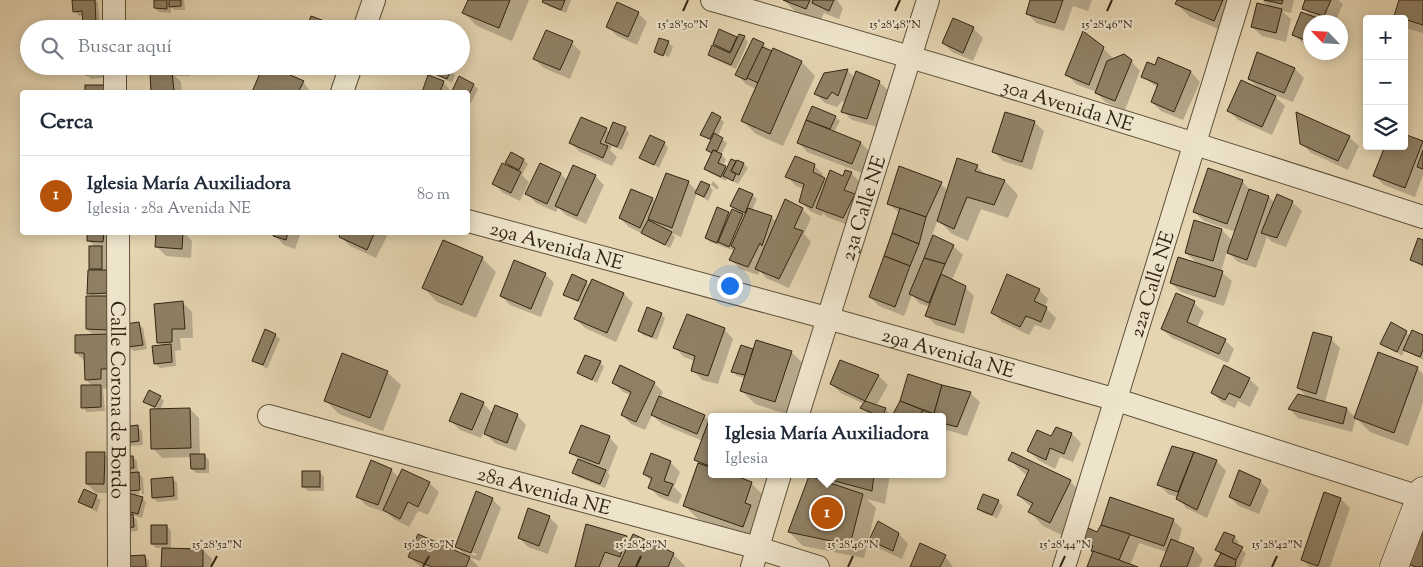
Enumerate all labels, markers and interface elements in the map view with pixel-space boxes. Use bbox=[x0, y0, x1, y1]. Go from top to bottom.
north arrow bbox=[1303, 15, 1348, 60]
map controls bbox=[1363, 15, 1408, 150]
button: + bbox=[1363, 15, 1408, 60]
text: 15°28'50"N bbox=[658, 16, 709, 34]
text: 15°28'48"N bbox=[869, 16, 921, 34]
text: 15°28'46"N bbox=[1081, 16, 1133, 34]
search box bbox=[20, 20, 470, 75]
icon: search bbox=[38, 34, 66, 62]
text: Buscar aquí bbox=[78, 34, 172, 61]
button: − bbox=[1363, 60, 1408, 105]
street label: 30a Avenida NE bbox=[998, 73, 1137, 141]
button: layers bbox=[1363, 105, 1408, 150]
text: Cerca bbox=[40, 108, 93, 138]
street label: 23a Calle NE bbox=[835, 153, 895, 265]
text: Iglesia María Auxiliadora bbox=[87, 171, 291, 198]
text: 1 bbox=[53, 184, 59, 207]
text: 80 m bbox=[417, 184, 450, 207]
text: Iglesia · 28a Avenida NE bbox=[87, 198, 251, 221]
street label: 29a Avenida NE bbox=[486, 216, 626, 279]
street label: 22a Calle NE bbox=[1124, 228, 1184, 342]
your location bbox=[717, 273, 743, 299]
street label: Calle Corona de Bordo bbox=[101, 301, 131, 499]
street label: 29a Avenida NE bbox=[878, 322, 1018, 387]
popup bbox=[708, 413, 946, 478]
text: Iglesia María Auxiliadora bbox=[725, 421, 929, 448]
text: Iglesia bbox=[725, 448, 768, 471]
street label: 28a Avenida NE bbox=[473, 461, 614, 525]
pin: 1 bbox=[811, 494, 843, 532]
text: 15°28'52"N bbox=[192, 536, 242, 554]
text: 15°28'50"N bbox=[404, 536, 455, 554]
text: 15°28'48"N bbox=[615, 536, 667, 554]
text: 15°28'46"N bbox=[827, 536, 879, 554]
text: 15°28'44"N bbox=[1039, 536, 1091, 554]
text: 15°28'42"N bbox=[1252, 536, 1303, 554]

